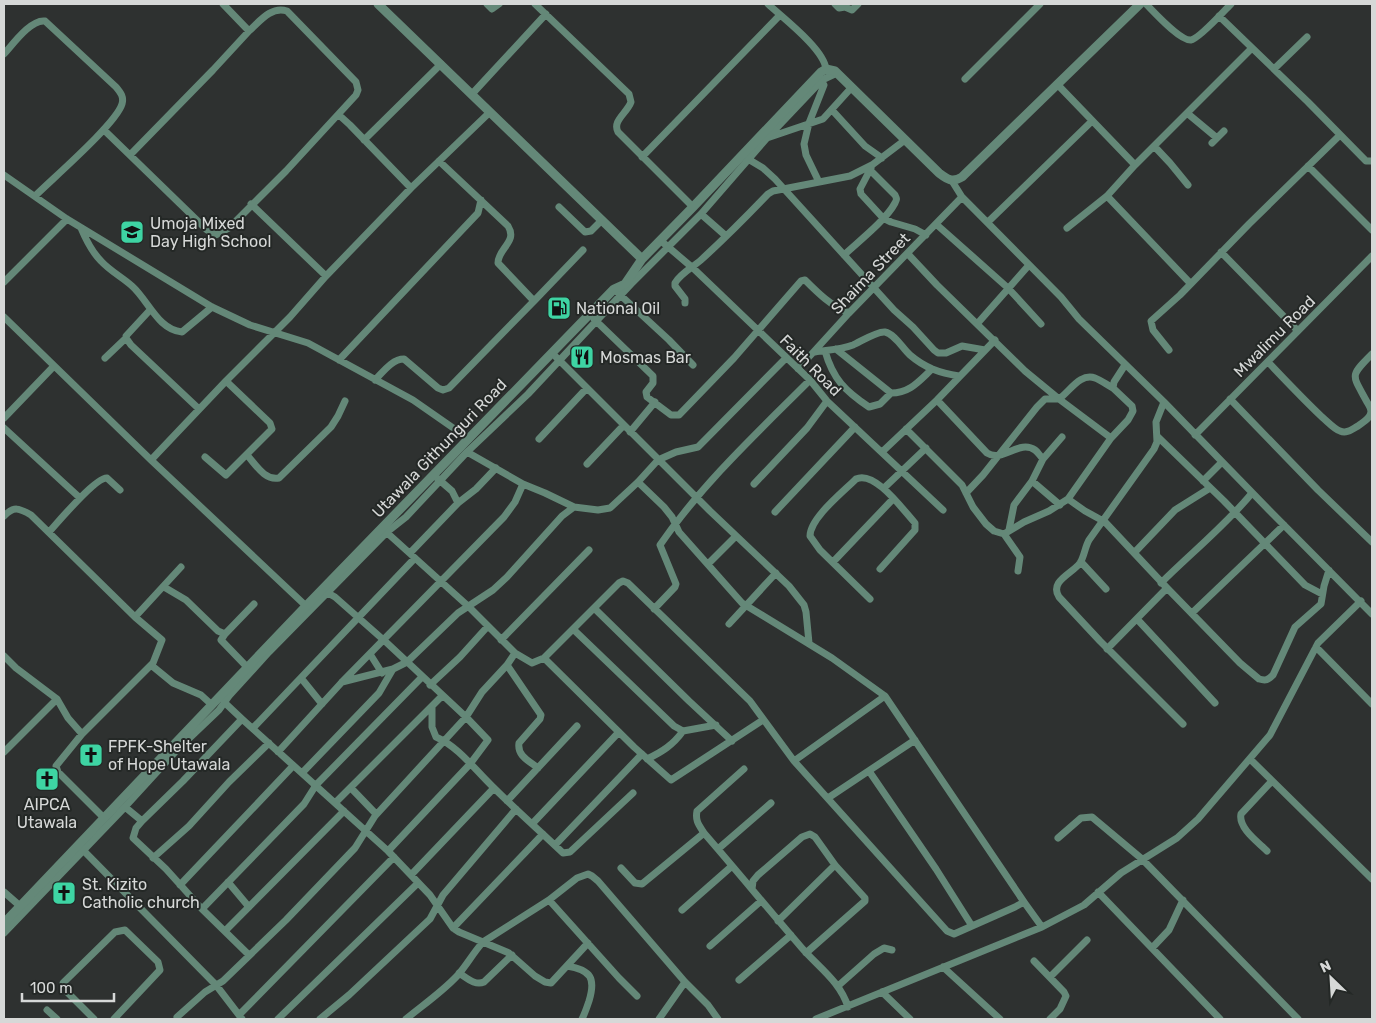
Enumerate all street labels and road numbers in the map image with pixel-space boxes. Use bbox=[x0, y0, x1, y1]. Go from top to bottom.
street label: Shaima Street bbox=[827, 229, 914, 318]
street label: Mwalimu Road bbox=[1230, 292, 1319, 381]
street label: Faith Road bbox=[776, 331, 845, 400]
street label: Utawala Githunguri Road bbox=[368, 375, 511, 522]

